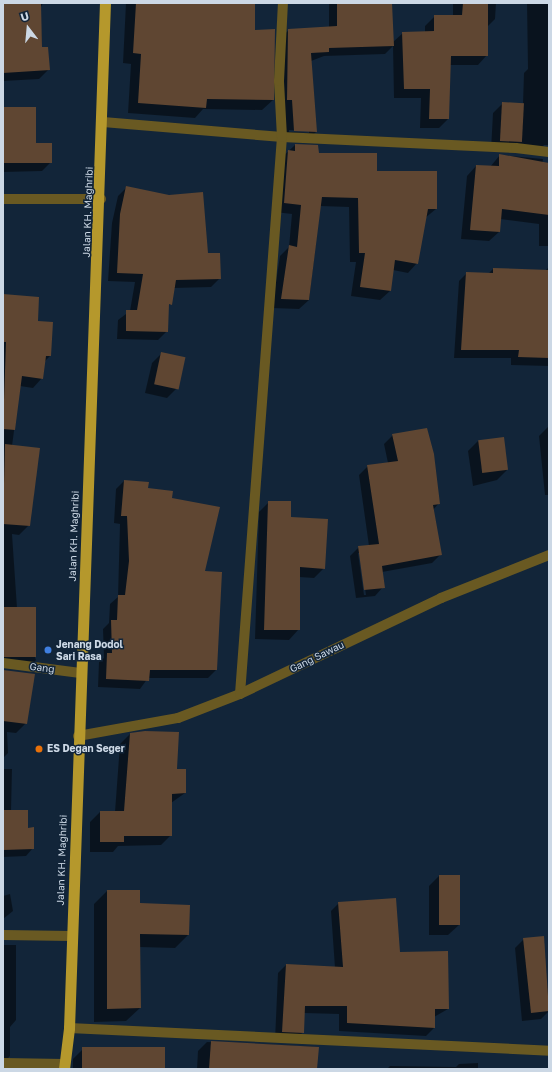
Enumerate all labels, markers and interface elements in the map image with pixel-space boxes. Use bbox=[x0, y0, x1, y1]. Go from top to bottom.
north arrow bbox=[8, 8, 48, 48]
text: U bbox=[19, 9, 30, 23]
street label: Jalan KH. Maghribi bbox=[80, 166, 96, 258]
street label: Jalan KH. Maghribi bbox=[66, 490, 82, 582]
place label: Jenang Dodol Sari Rasa bbox=[56, 638, 123, 662]
street label: Gang Sawau bbox=[288, 639, 346, 675]
marker: Jenang Dodol Sari Rasa bbox=[43, 645, 53, 655]
street label: Gang bbox=[29, 661, 55, 675]
place label: ES Degan Seger bbox=[47, 743, 125, 755]
marker: ES Degan Seger bbox=[34, 744, 44, 754]
street label: Jalan KH. Maghribi bbox=[54, 814, 70, 906]

